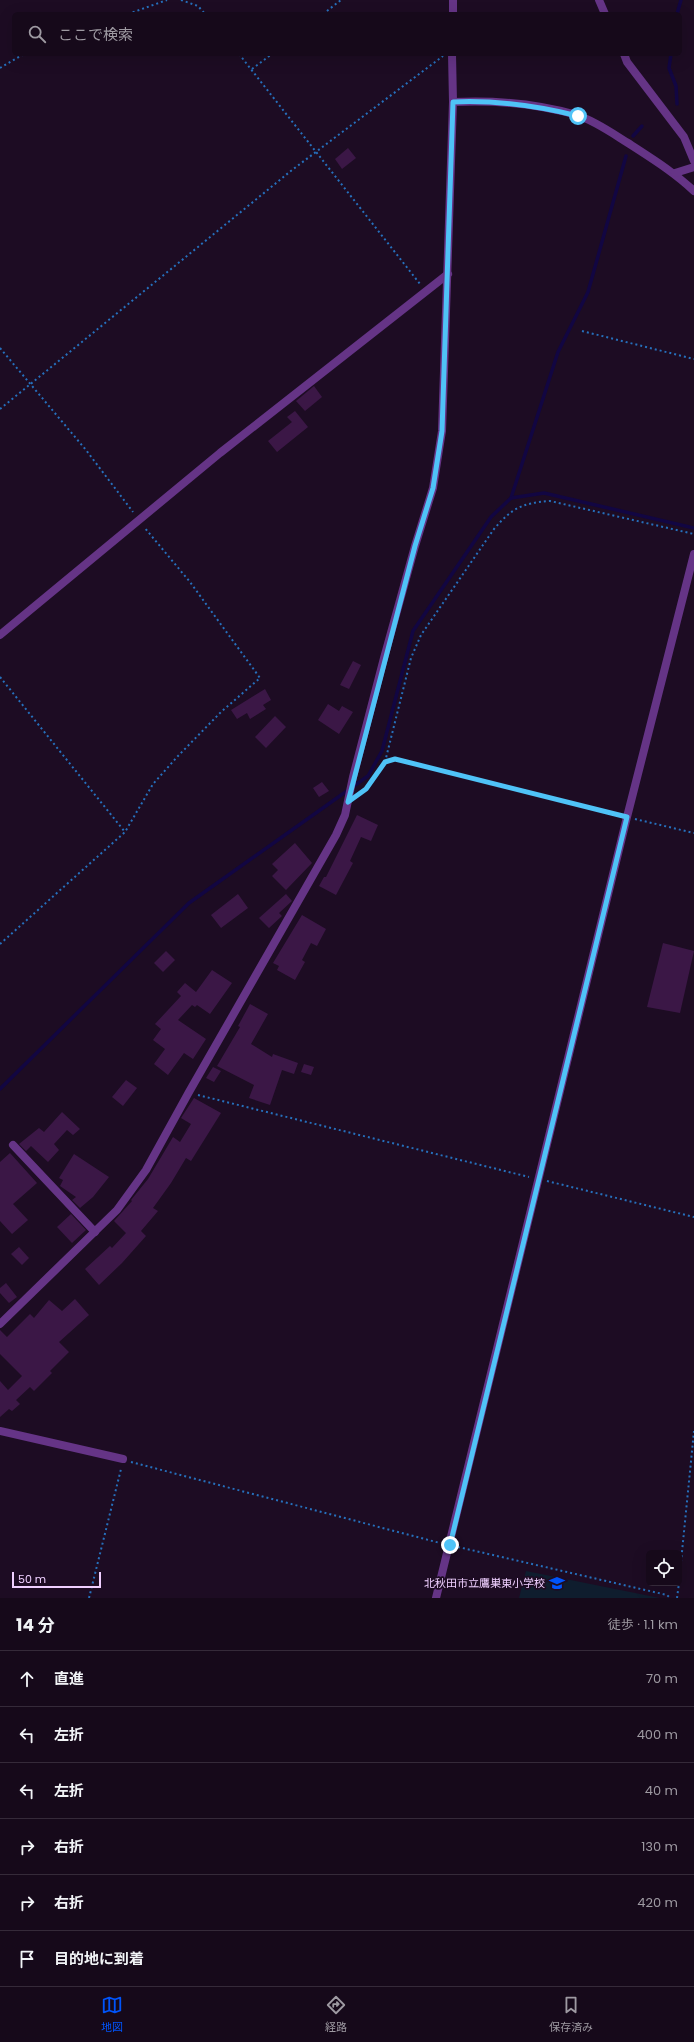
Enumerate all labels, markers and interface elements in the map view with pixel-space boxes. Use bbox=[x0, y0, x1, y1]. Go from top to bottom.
search box bbox=[12, 12, 682, 56]
icon: search bbox=[26, 23, 48, 45]
text: ここで検索 bbox=[58, 24, 133, 45]
route start bbox=[569, 107, 587, 125]
route end bbox=[441, 1536, 459, 1554]
map controls bbox=[646, 1550, 682, 1586]
button: locate bbox=[646, 1550, 682, 1586]
scale bar bbox=[12, 1570, 101, 1589]
text: 50 m bbox=[18, 1571, 46, 1587]
school or university icon: 北秋田市立鷹巣東小学校 bbox=[548, 1574, 566, 1592]
place label: 北秋田市立鷹巣東小学校 bbox=[424, 1575, 545, 1591]
text: 14 分 bbox=[16, 1613, 55, 1637]
text: 徒歩 · 1.1 km bbox=[608, 1615, 678, 1634]
icon: ahead bbox=[16, 1668, 38, 1690]
text: 直進 bbox=[54, 1668, 84, 1689]
text: 70 m bbox=[646, 1669, 678, 1688]
icon: left bbox=[16, 1724, 38, 1746]
text: 左折 bbox=[54, 1724, 84, 1745]
text: 400 m bbox=[637, 1725, 678, 1744]
icon: left bbox=[16, 1780, 38, 1802]
text: 左折 bbox=[54, 1780, 84, 1801]
text: 40 m bbox=[645, 1781, 678, 1800]
icon: right bbox=[16, 1836, 38, 1858]
text: 右折 bbox=[54, 1836, 84, 1857]
text: 130 m bbox=[641, 1837, 678, 1856]
icon: right bbox=[16, 1892, 38, 1914]
text: 右折 bbox=[54, 1892, 84, 1913]
text: 420 m bbox=[637, 1893, 678, 1912]
icon: arrive bbox=[16, 1948, 38, 1970]
text: 目的地に到着 bbox=[54, 1948, 144, 1969]
tab: 地図 bbox=[101, 1994, 123, 2036]
tab: 経路 bbox=[325, 1994, 347, 2036]
tab: 保存済み bbox=[549, 1994, 593, 2036]

